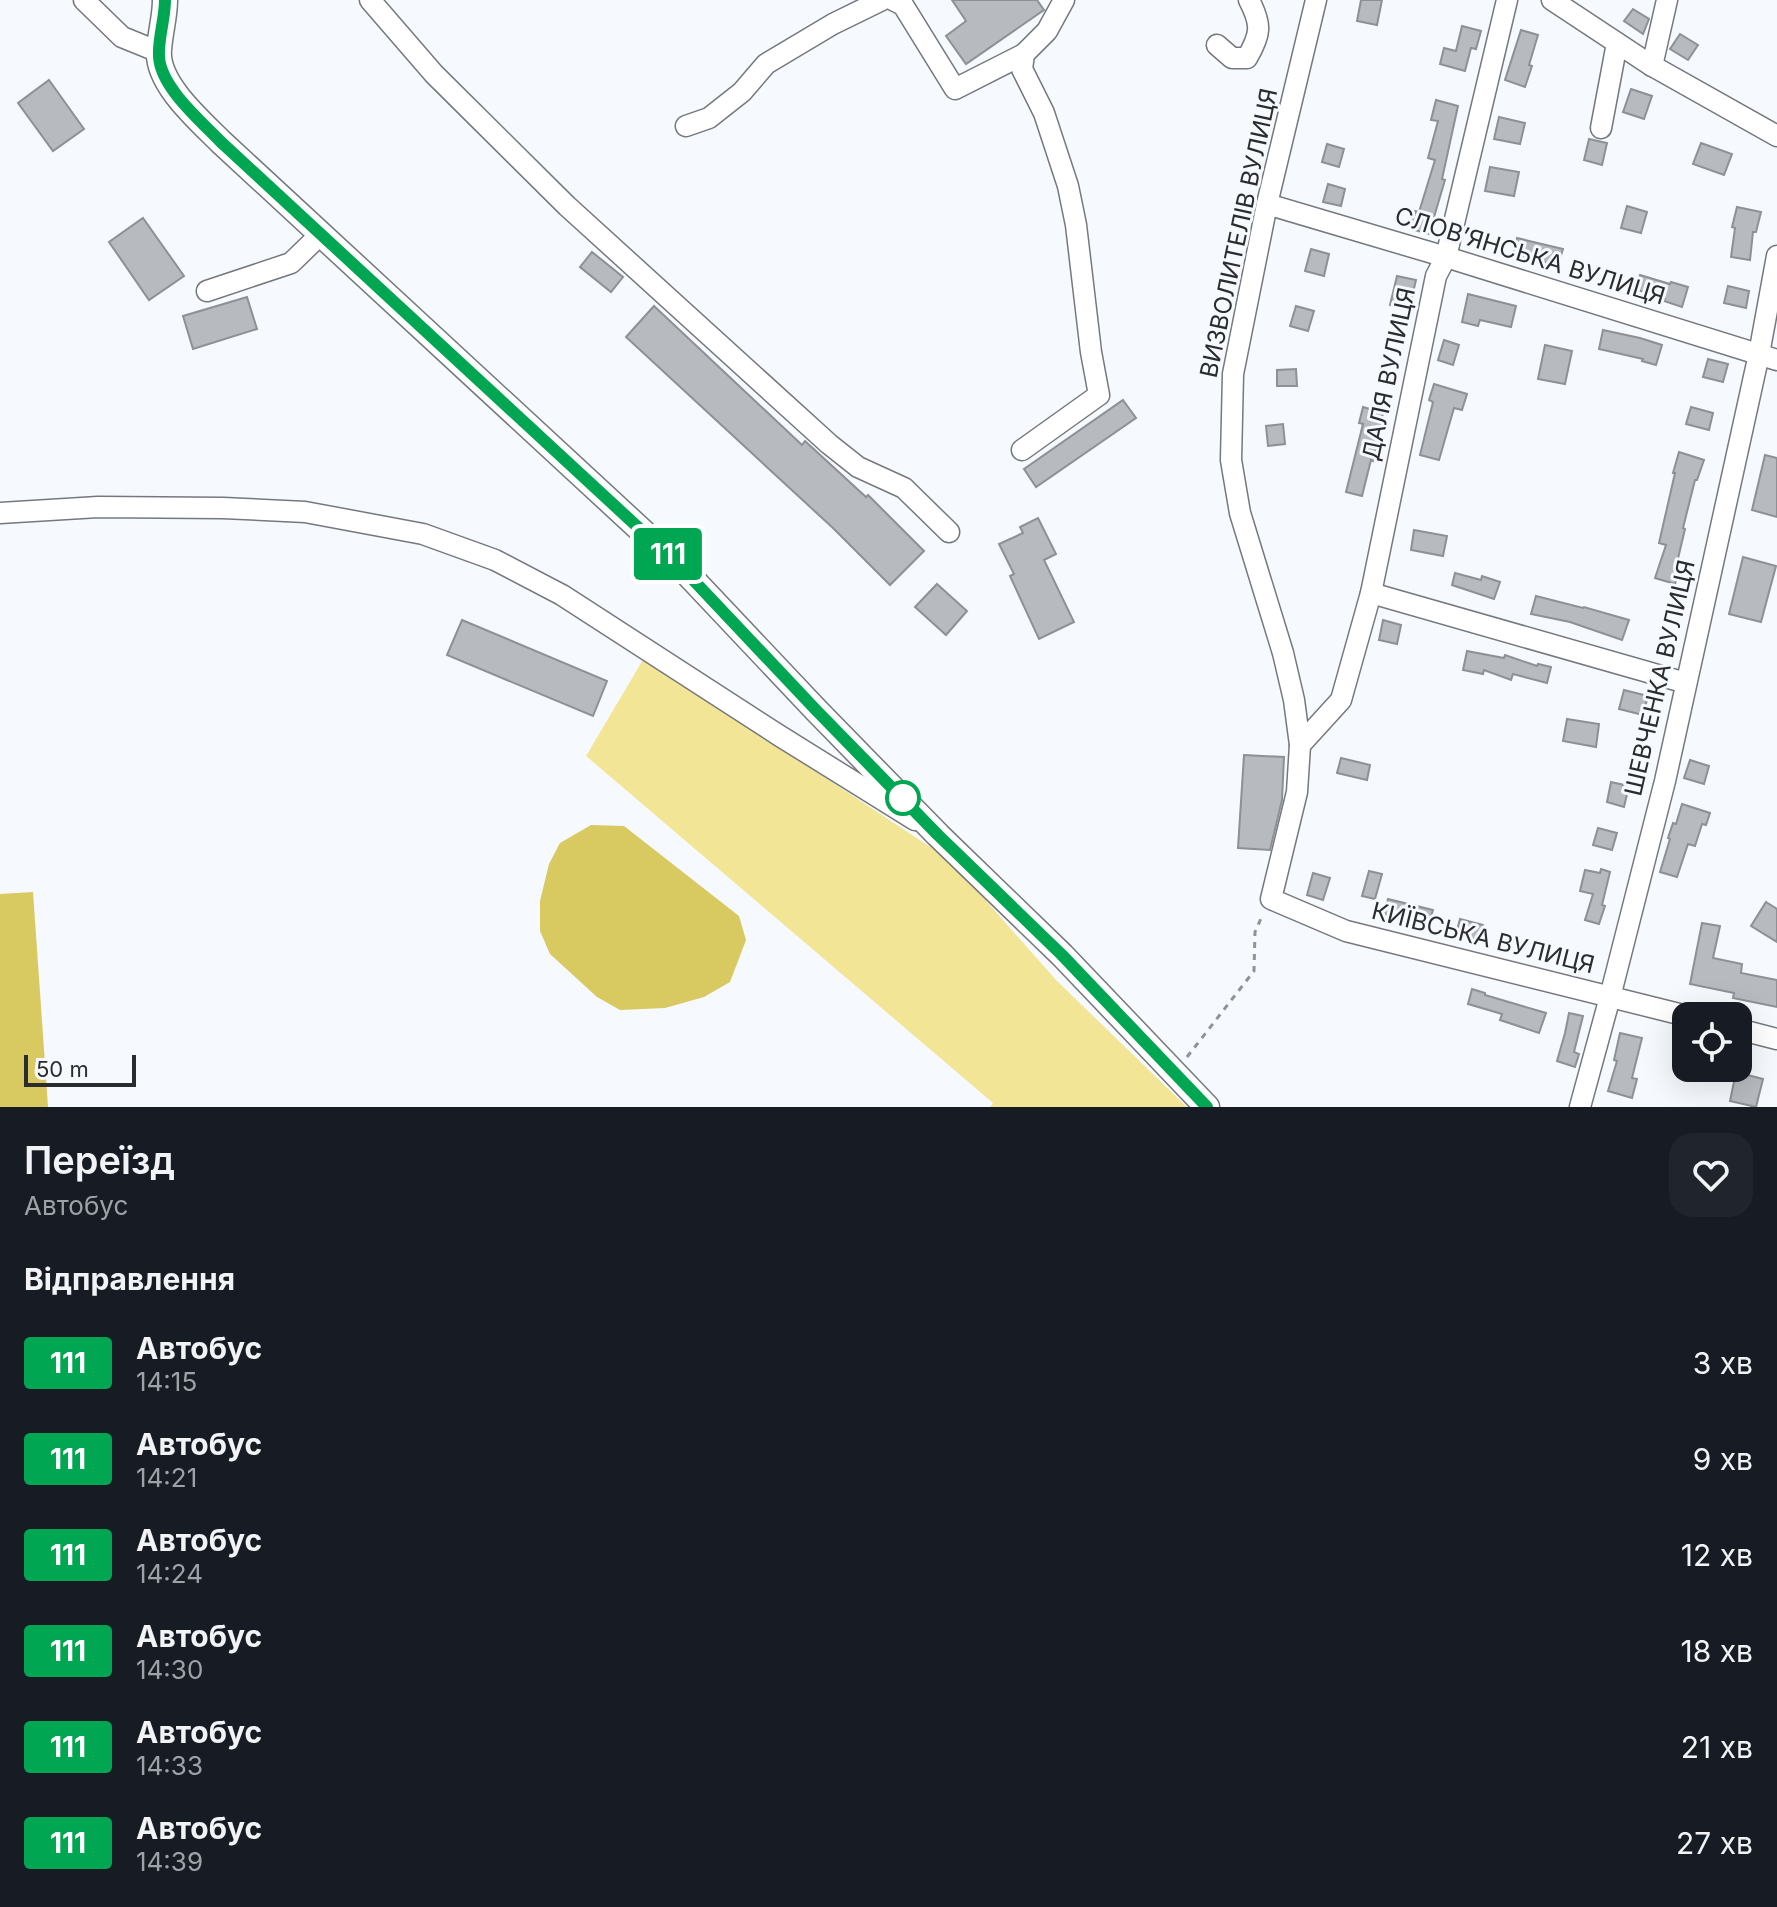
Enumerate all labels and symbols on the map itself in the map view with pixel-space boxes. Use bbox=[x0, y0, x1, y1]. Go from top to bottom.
street label: ВИЗВОЛИТЕЛІВ ВУЛИЦЯ bbox=[1194, 86, 1283, 380]
street label: СЛОВ’ЯНСЬКА ВУЛИЦЯ bbox=[1391, 201, 1669, 310]
street label: ДАЛЯ ВУЛИЦЯ bbox=[1356, 285, 1421, 463]
line badge: 111 bbox=[622, 528, 714, 580]
street label: ШЕВЧЕНКА ВУЛИЦЯ bbox=[1618, 557, 1701, 799]
unlabelled marker bbox=[886, 781, 920, 815]
street label: КИЇВСЬКА ВУЛИЦЯ bbox=[1369, 896, 1597, 979]
scale bar bbox=[24, 1051, 136, 1087]

